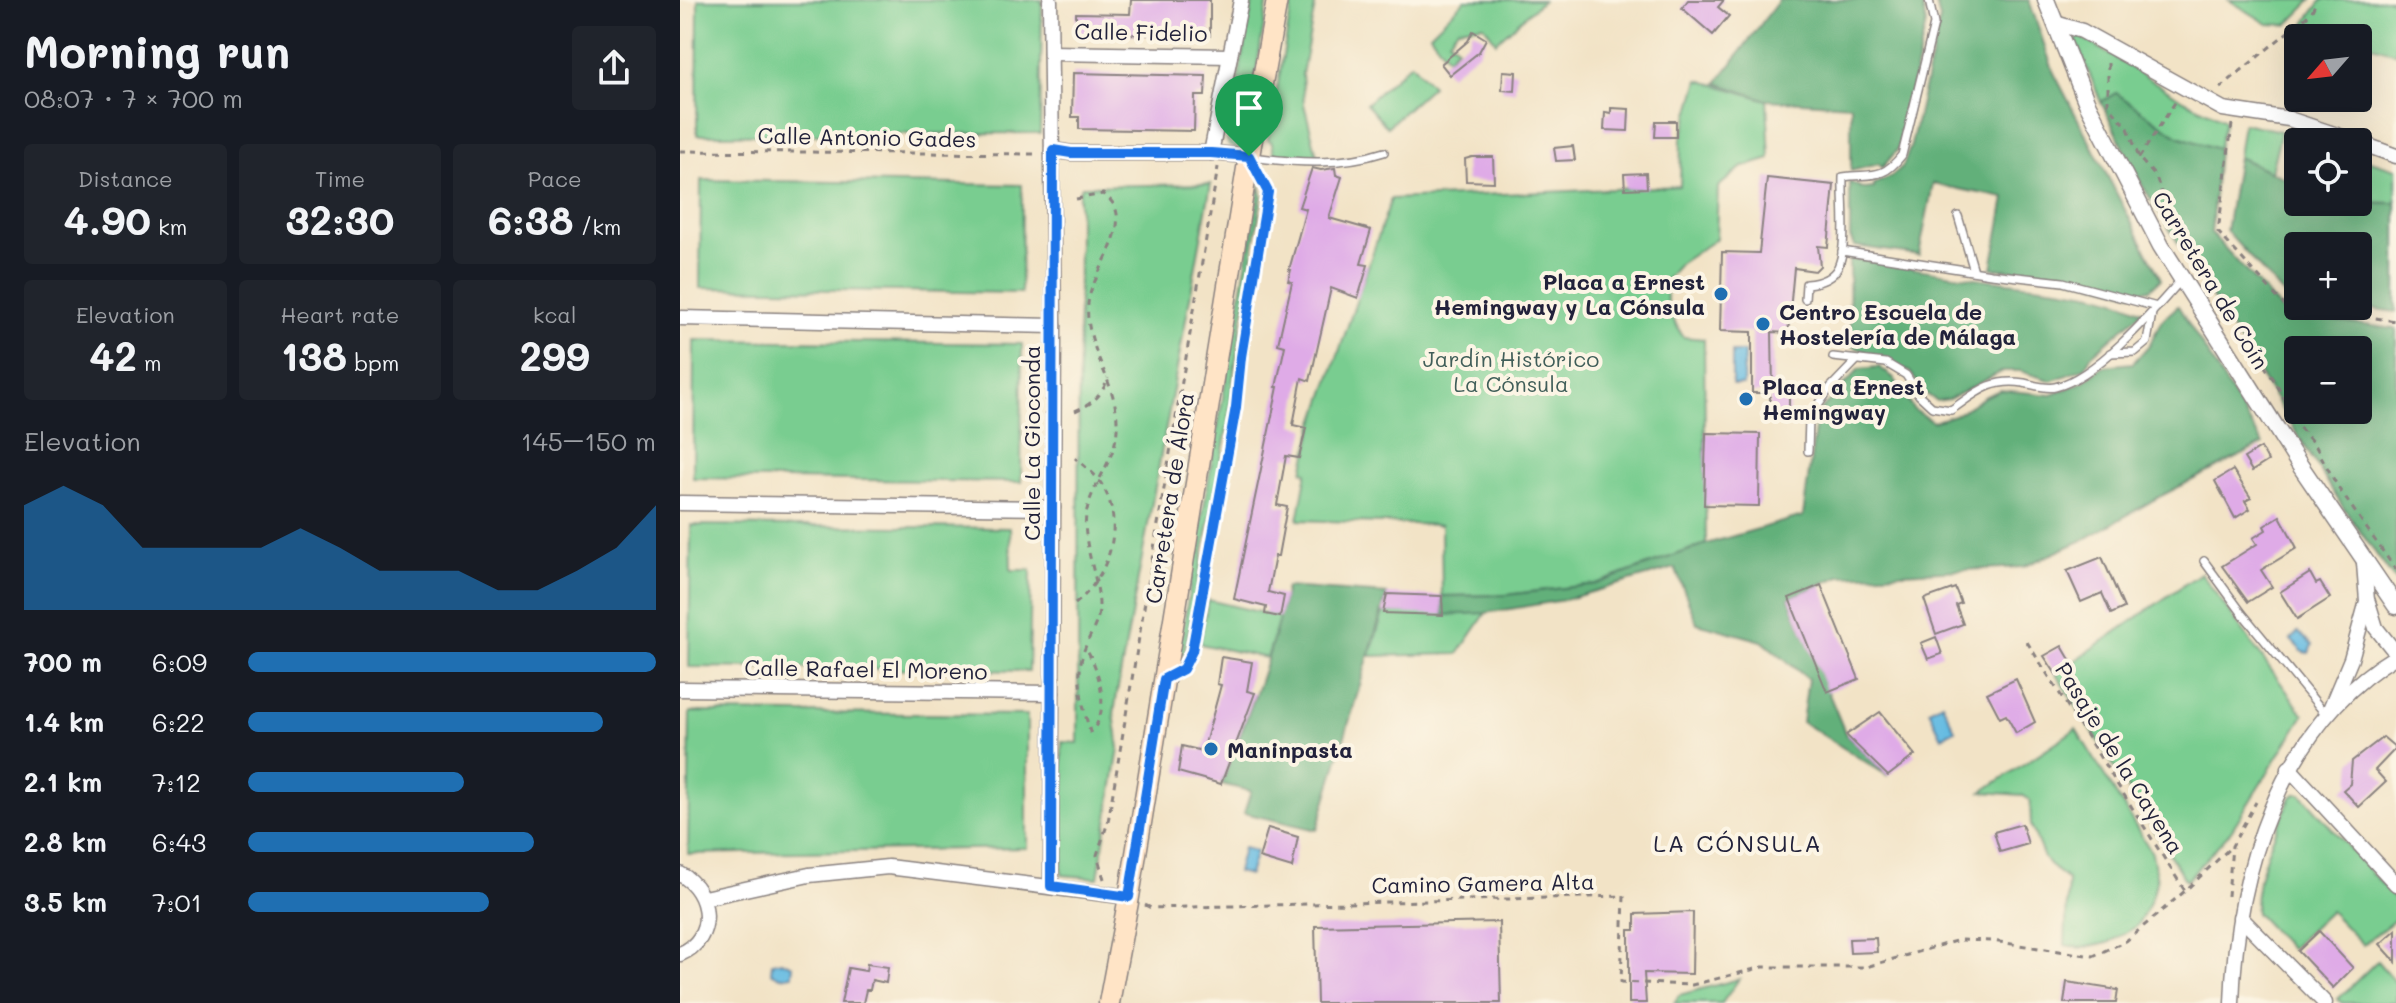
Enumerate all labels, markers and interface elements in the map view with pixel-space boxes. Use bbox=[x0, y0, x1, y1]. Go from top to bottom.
street label: Calle Fidelio bbox=[1074, 16, 1208, 48]
text: Morning run bbox=[24, 22, 290, 79]
north arrow bbox=[2284, 24, 2372, 112]
map controls bbox=[2284, 24, 2372, 424]
button: share bbox=[572, 26, 656, 110]
pin bbox=[1215, 74, 1283, 156]
text: 08:07 · 7 × 700 m bbox=[24, 81, 243, 115]
icon: arrive bbox=[1227, 86, 1271, 130]
street label: Calle Antonio Gades bbox=[757, 121, 977, 153]
button: locate bbox=[2284, 128, 2372, 216]
text: Distance bbox=[78, 164, 173, 193]
text: Time bbox=[315, 164, 365, 193]
text: Pace bbox=[528, 164, 582, 193]
street label: Carretera de Coín bbox=[2146, 186, 2276, 374]
text: 4.90 bbox=[63, 193, 151, 245]
text: 32:30 bbox=[286, 193, 394, 245]
text: 6:38 bbox=[488, 193, 574, 245]
text: km bbox=[151, 212, 187, 241]
text: /km bbox=[574, 212, 621, 241]
button: + bbox=[2284, 232, 2372, 320]
place label: Placa a Ernest Hemingway y La Cónsula bbox=[1434, 267, 1705, 321]
marker: Placa a Ernest Hemingway y La Cónsula bbox=[1712, 285, 1730, 303]
place label: Centro Escuela de Hostelería de Málaga bbox=[1779, 297, 2016, 351]
text: Elevation bbox=[76, 300, 175, 329]
text: Heart rate bbox=[281, 300, 399, 329]
text: kcal bbox=[533, 300, 577, 329]
marker: Centro Escuela de Hostelería de Málaga bbox=[1754, 315, 1772, 333]
text: 42 bbox=[89, 329, 137, 381]
text: 138 bbox=[281, 329, 347, 381]
text: 299 bbox=[519, 329, 590, 381]
button: − bbox=[2284, 336, 2372, 424]
park label: Jardín Histórico La Cónsula bbox=[1423, 344, 1599, 398]
street label: Calle La Gioconda bbox=[1017, 345, 1046, 541]
text: m bbox=[137, 348, 161, 377]
text: bpm bbox=[347, 348, 399, 377]
place label: Placa a Ernest Hemingway bbox=[1762, 372, 1925, 426]
street label: Carretera de Álora bbox=[1138, 390, 1200, 606]
marker: Placa a Ernest Hemingway bbox=[1737, 390, 1755, 408]
text: Elevation bbox=[24, 424, 141, 458]
text: 145–150 m bbox=[521, 424, 656, 458]
text: 700 m bbox=[24, 645, 102, 679]
text: 6:09 bbox=[152, 645, 207, 679]
street label: Calle Rafael El Moreno bbox=[744, 652, 988, 686]
street label: Pasaje de la Cayena bbox=[2049, 657, 2191, 859]
text: 1.4 km bbox=[24, 705, 104, 739]
text: 6:22 bbox=[152, 705, 205, 739]
place label: Maninpasta bbox=[1227, 735, 1353, 764]
marker: Maninpasta bbox=[1202, 740, 1220, 758]
text: 2.1 km bbox=[24, 765, 102, 799]
text: 7:12 bbox=[152, 765, 201, 799]
text: 2.8 km bbox=[24, 825, 107, 859]
text: 6:43 bbox=[152, 825, 206, 859]
district label: LA CÓNSULA bbox=[1653, 827, 1823, 858]
street label: Camino Gamera Alta bbox=[1371, 867, 1595, 899]
text: 3.5 km bbox=[24, 885, 107, 919]
text: 7:01 bbox=[152, 885, 202, 919]

